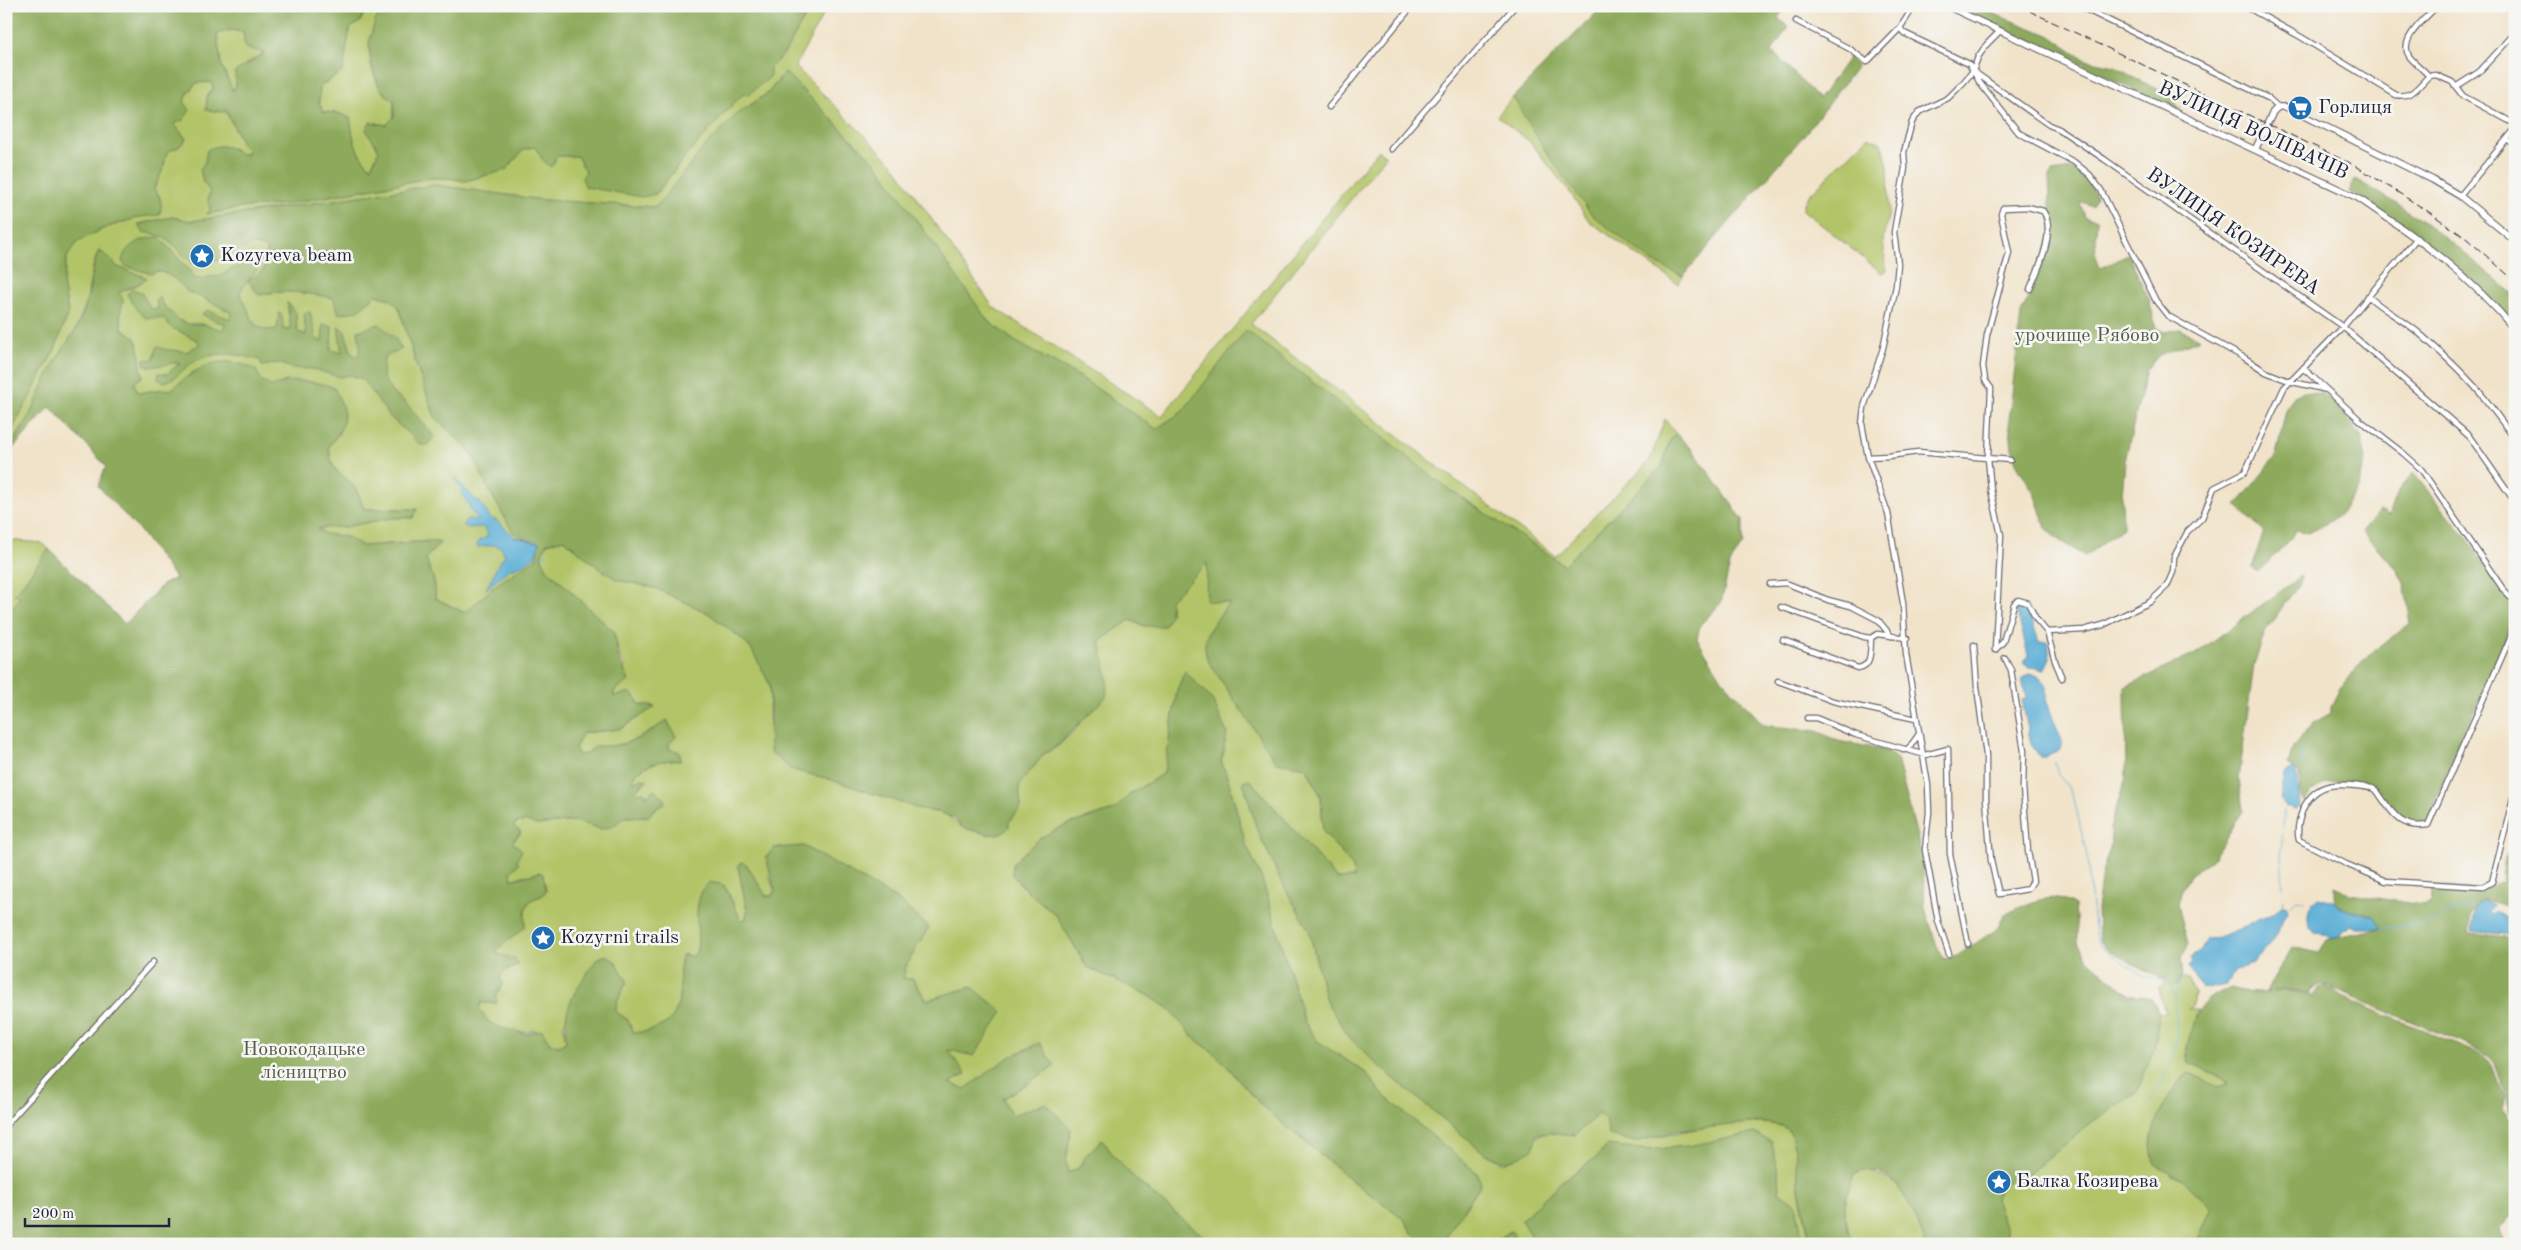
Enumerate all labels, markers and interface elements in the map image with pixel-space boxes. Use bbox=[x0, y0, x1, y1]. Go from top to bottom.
street label: ВУЛИЦЯ ВОЛІВАЧІВ bbox=[2155, 78, 2351, 184]
supermarket icon: Горлиця bbox=[2287, 95, 2313, 121]
place label: Горлиця bbox=[2318, 98, 2392, 118]
street label: ВУЛИЦЯ КОЗИРЕВА bbox=[2143, 165, 2323, 299]
place icon: Kozyreva beam bbox=[189, 243, 215, 269]
place label: Kozyreva beam bbox=[220, 246, 353, 266]
park label: урочище Рябово bbox=[2015, 326, 2160, 346]
place icon: Kozyrni trails bbox=[530, 925, 556, 951]
place label: Kozyrni trails bbox=[560, 928, 679, 948]
park label: Новокодацьке лісництво bbox=[243, 1040, 365, 1083]
place icon: Балка Козирева bbox=[1986, 1169, 2012, 1195]
place label: Балка Козирева bbox=[2016, 1172, 2159, 1192]
scale bar bbox=[25, 1195, 169, 1227]
text: 200 m bbox=[32, 1207, 74, 1222]

